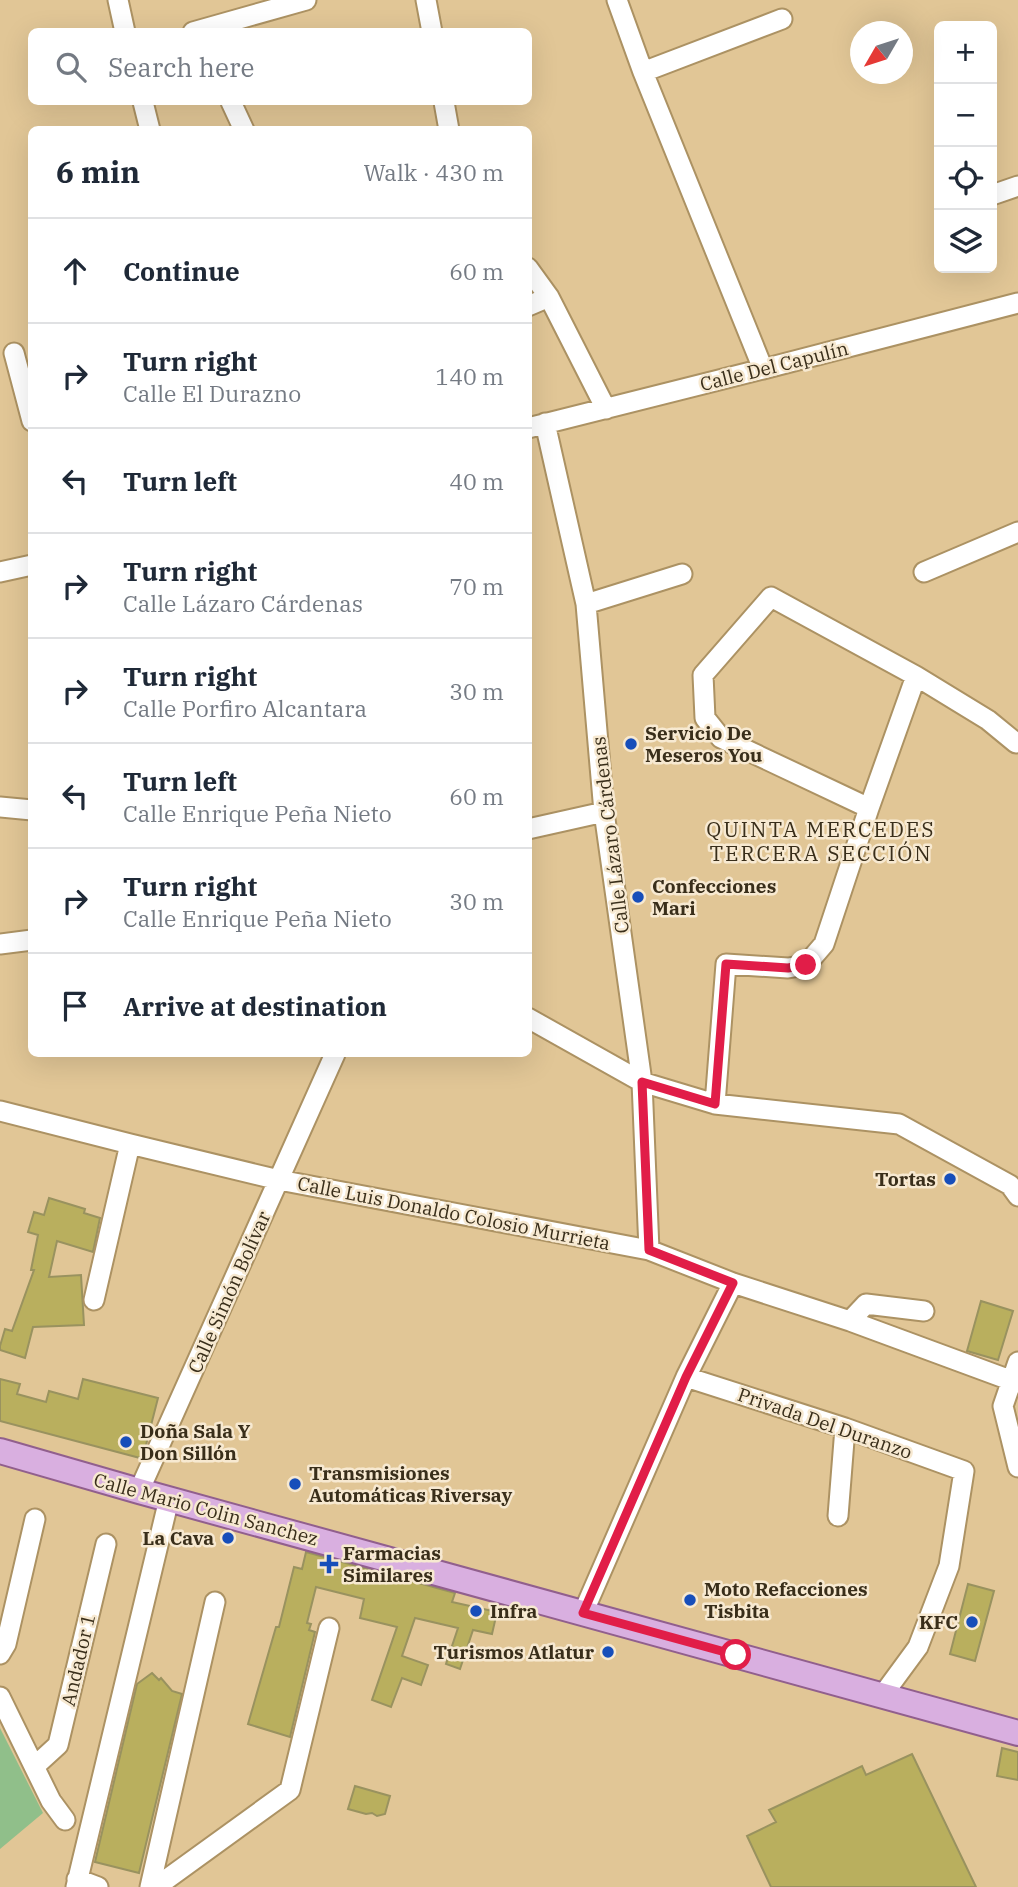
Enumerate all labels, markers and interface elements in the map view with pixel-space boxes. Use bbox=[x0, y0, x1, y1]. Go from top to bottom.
north arrow bbox=[850, 21, 913, 84]
map controls bbox=[934, 21, 997, 273]
button: + bbox=[934, 21, 997, 84]
search box bbox=[28, 28, 532, 105]
icon: search bbox=[52, 48, 90, 86]
text: Search here bbox=[108, 50, 254, 84]
button: − bbox=[934, 84, 997, 147]
button: locate bbox=[934, 147, 997, 210]
text: 6 min bbox=[56, 152, 140, 191]
text: Walk · 430 m bbox=[363, 157, 504, 187]
button: layers bbox=[934, 210, 997, 273]
icon: ahead bbox=[56, 252, 94, 290]
text: Continue bbox=[123, 254, 240, 288]
text: 60 m bbox=[449, 256, 504, 286]
street label: Calle Del Capulín bbox=[697, 336, 851, 396]
text: Turn right bbox=[123, 344, 257, 378]
icon: right bbox=[56, 357, 94, 395]
text: 140 m bbox=[435, 361, 504, 391]
text: Calle El Durazno bbox=[123, 378, 301, 408]
icon: left bbox=[56, 462, 94, 500]
text: Turn left bbox=[123, 464, 237, 498]
text: 40 m bbox=[449, 466, 504, 496]
text: Turn right bbox=[123, 554, 257, 588]
icon: right bbox=[56, 567, 94, 605]
text: 70 m bbox=[449, 571, 504, 601]
text: Calle Lázaro Cárdenas bbox=[123, 588, 363, 618]
text: Turn right bbox=[123, 659, 257, 693]
icon: right bbox=[56, 672, 94, 710]
text: 30 m bbox=[449, 676, 504, 706]
text: Calle Porfiro Alcantara bbox=[123, 693, 367, 723]
place label: Servicio De Meseros You bbox=[645, 721, 762, 767]
street label: Calle Lázaro Cárdenas bbox=[586, 735, 634, 935]
marker: Servicio De Meseros You bbox=[623, 736, 639, 752]
text: Turn left bbox=[123, 764, 237, 798]
icon: left bbox=[56, 777, 94, 815]
text: 60 m bbox=[449, 781, 504, 811]
text: Calle Enrique Peña Nieto bbox=[123, 798, 392, 828]
district label: QUINTA MERCEDES TERCERA SECCIÓN bbox=[706, 815, 936, 867]
text: Turn right bbox=[123, 869, 257, 903]
place label: Confecciones Mari bbox=[652, 874, 776, 920]
icon: right bbox=[56, 882, 94, 920]
text: 30 m bbox=[449, 886, 504, 916]
marker: Confecciones Mari bbox=[630, 889, 646, 905]
text: Calle Enrique Peña Nieto bbox=[123, 903, 392, 933]
route end bbox=[790, 949, 821, 980]
icon: arrive bbox=[56, 987, 94, 1025]
text: Arrive at destination bbox=[123, 989, 387, 1023]
place label: Tortas bbox=[875, 1167, 936, 1191]
street label: Calle Luis Donaldo Colosio Murrieta bbox=[296, 1171, 612, 1255]
marker: Tortas bbox=[942, 1171, 958, 1187]
street label: Calle Simón Bolívar bbox=[182, 1207, 276, 1377]
street label: Privada Del Duranzo bbox=[735, 1382, 915, 1464]
place label: Doña Sala Y Don Sillón bbox=[140, 1419, 251, 1465]
marker: Doña Sala Y Don Sillón bbox=[118, 1434, 134, 1450]
place label: Transmisiones Automáticas Riversay bbox=[309, 1461, 512, 1507]
street label: Calle Mario Colin Sanchez bbox=[91, 1467, 321, 1551]
marker: Transmisiones Automáticas Riversay bbox=[287, 1476, 303, 1492]
place label: La Cava bbox=[143, 1526, 214, 1550]
marker: La Cava bbox=[220, 1530, 236, 1546]
place label: Farmacias Similares bbox=[343, 1541, 441, 1587]
marker: Farmacias Similares bbox=[321, 1556, 337, 1572]
place label: Moto Refacciones Tisbita bbox=[704, 1577, 868, 1623]
marker: Moto Refacciones Tisbita bbox=[682, 1592, 698, 1608]
place label: Infra bbox=[490, 1599, 538, 1623]
marker: Infra bbox=[468, 1603, 484, 1619]
place label: KFC bbox=[919, 1610, 958, 1634]
street label: Andador 1 bbox=[56, 1612, 100, 1708]
marker: KFC bbox=[964, 1614, 980, 1630]
route start bbox=[720, 1639, 751, 1670]
place label: Turismos Atlatur bbox=[434, 1640, 595, 1664]
marker: Turismos Atlatur bbox=[600, 1644, 616, 1660]

